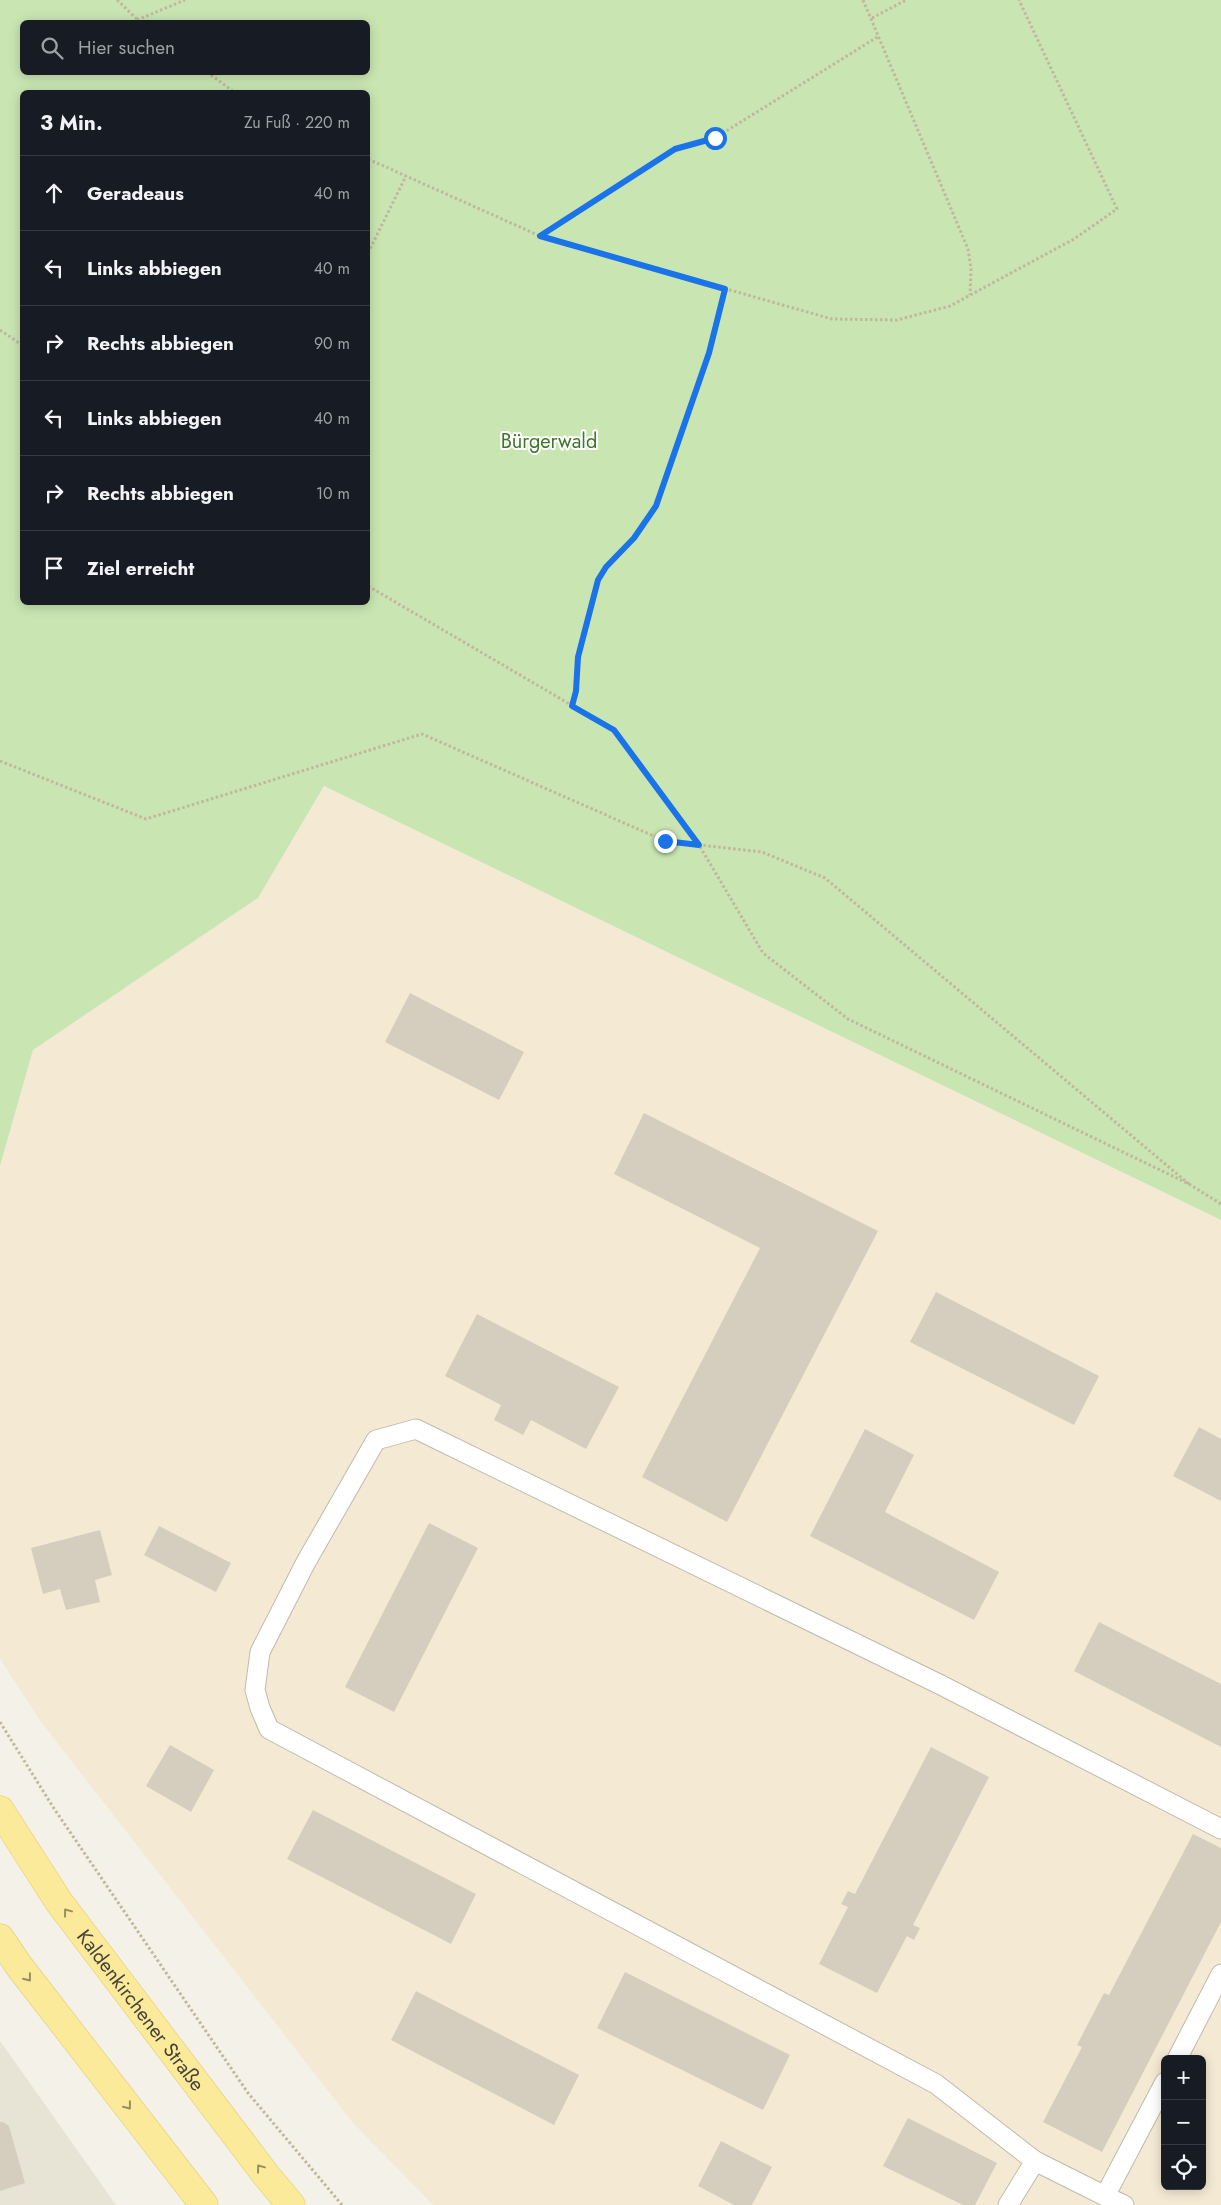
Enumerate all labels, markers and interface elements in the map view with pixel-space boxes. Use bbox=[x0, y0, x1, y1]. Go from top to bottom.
search box bbox=[20, 20, 370, 75]
icon: search bbox=[38, 34, 66, 62]
text: Hier suchen bbox=[78, 34, 175, 61]
text: 3 Min. bbox=[40, 108, 103, 138]
text: Zu Fuß · 220 m bbox=[244, 111, 350, 134]
route start bbox=[704, 127, 727, 150]
icon: ahead bbox=[40, 179, 68, 207]
text: Geradeaus bbox=[87, 180, 184, 207]
text: 40 m bbox=[314, 182, 350, 205]
icon: left bbox=[40, 254, 68, 282]
text: Links abbiegen bbox=[87, 255, 222, 282]
text: 40 m bbox=[314, 257, 350, 280]
icon: right bbox=[40, 329, 68, 357]
text: Rechts abbiegen bbox=[87, 330, 234, 357]
text: 90 m bbox=[314, 332, 350, 355]
icon: left bbox=[40, 404, 68, 432]
text: Links abbiegen bbox=[87, 405, 222, 432]
text: 40 m bbox=[314, 407, 350, 430]
park label: Bürgerwald bbox=[501, 427, 597, 456]
icon: right bbox=[40, 479, 68, 507]
text: Rechts abbiegen bbox=[87, 480, 234, 507]
text: 10 m bbox=[316, 482, 350, 505]
icon: arrive bbox=[40, 554, 68, 582]
text: Ziel erreicht bbox=[87, 555, 194, 582]
route end bbox=[654, 830, 677, 853]
one-way arrow bbox=[63, 1909, 72, 1918]
street label: Kaldenkirchener Straße bbox=[70, 1923, 212, 2097]
one-way arrow bbox=[23, 1972, 31, 1981]
map controls bbox=[1161, 2055, 1206, 2190]
button: + bbox=[1161, 2055, 1206, 2100]
one-way arrow bbox=[122, 2100, 130, 2109]
button: − bbox=[1161, 2100, 1206, 2145]
button: locate bbox=[1161, 2145, 1206, 2190]
one-way arrow bbox=[257, 2164, 266, 2173]

